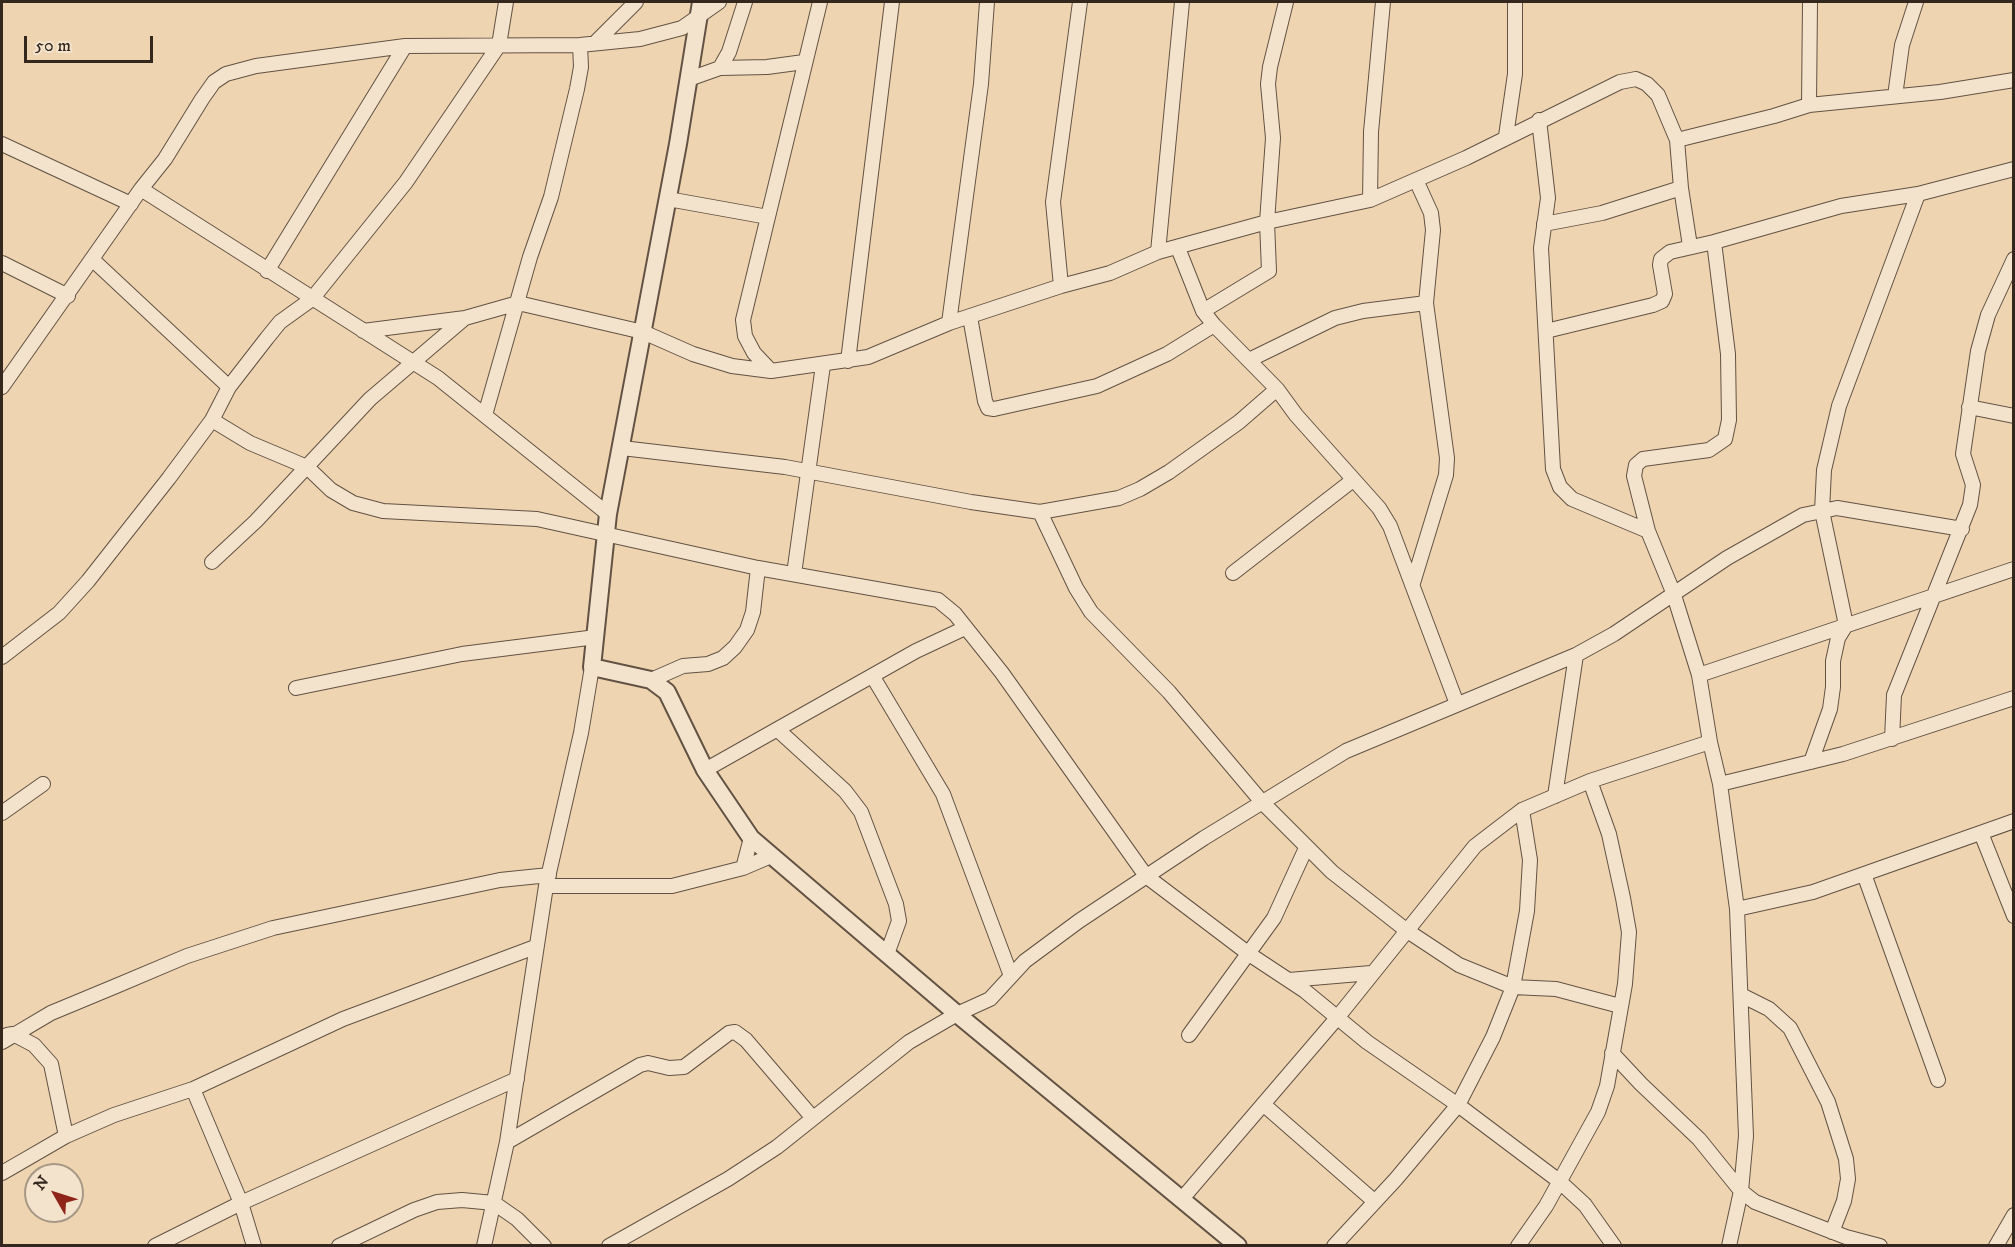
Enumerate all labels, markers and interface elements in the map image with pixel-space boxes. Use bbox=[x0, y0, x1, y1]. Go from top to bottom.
scale bar bbox=[27, 24, 156, 62]
text: 50 m bbox=[35, 35, 71, 57]
north arrow bbox=[24, 1163, 84, 1223]
text: N bbox=[30, 1172, 53, 1194]

